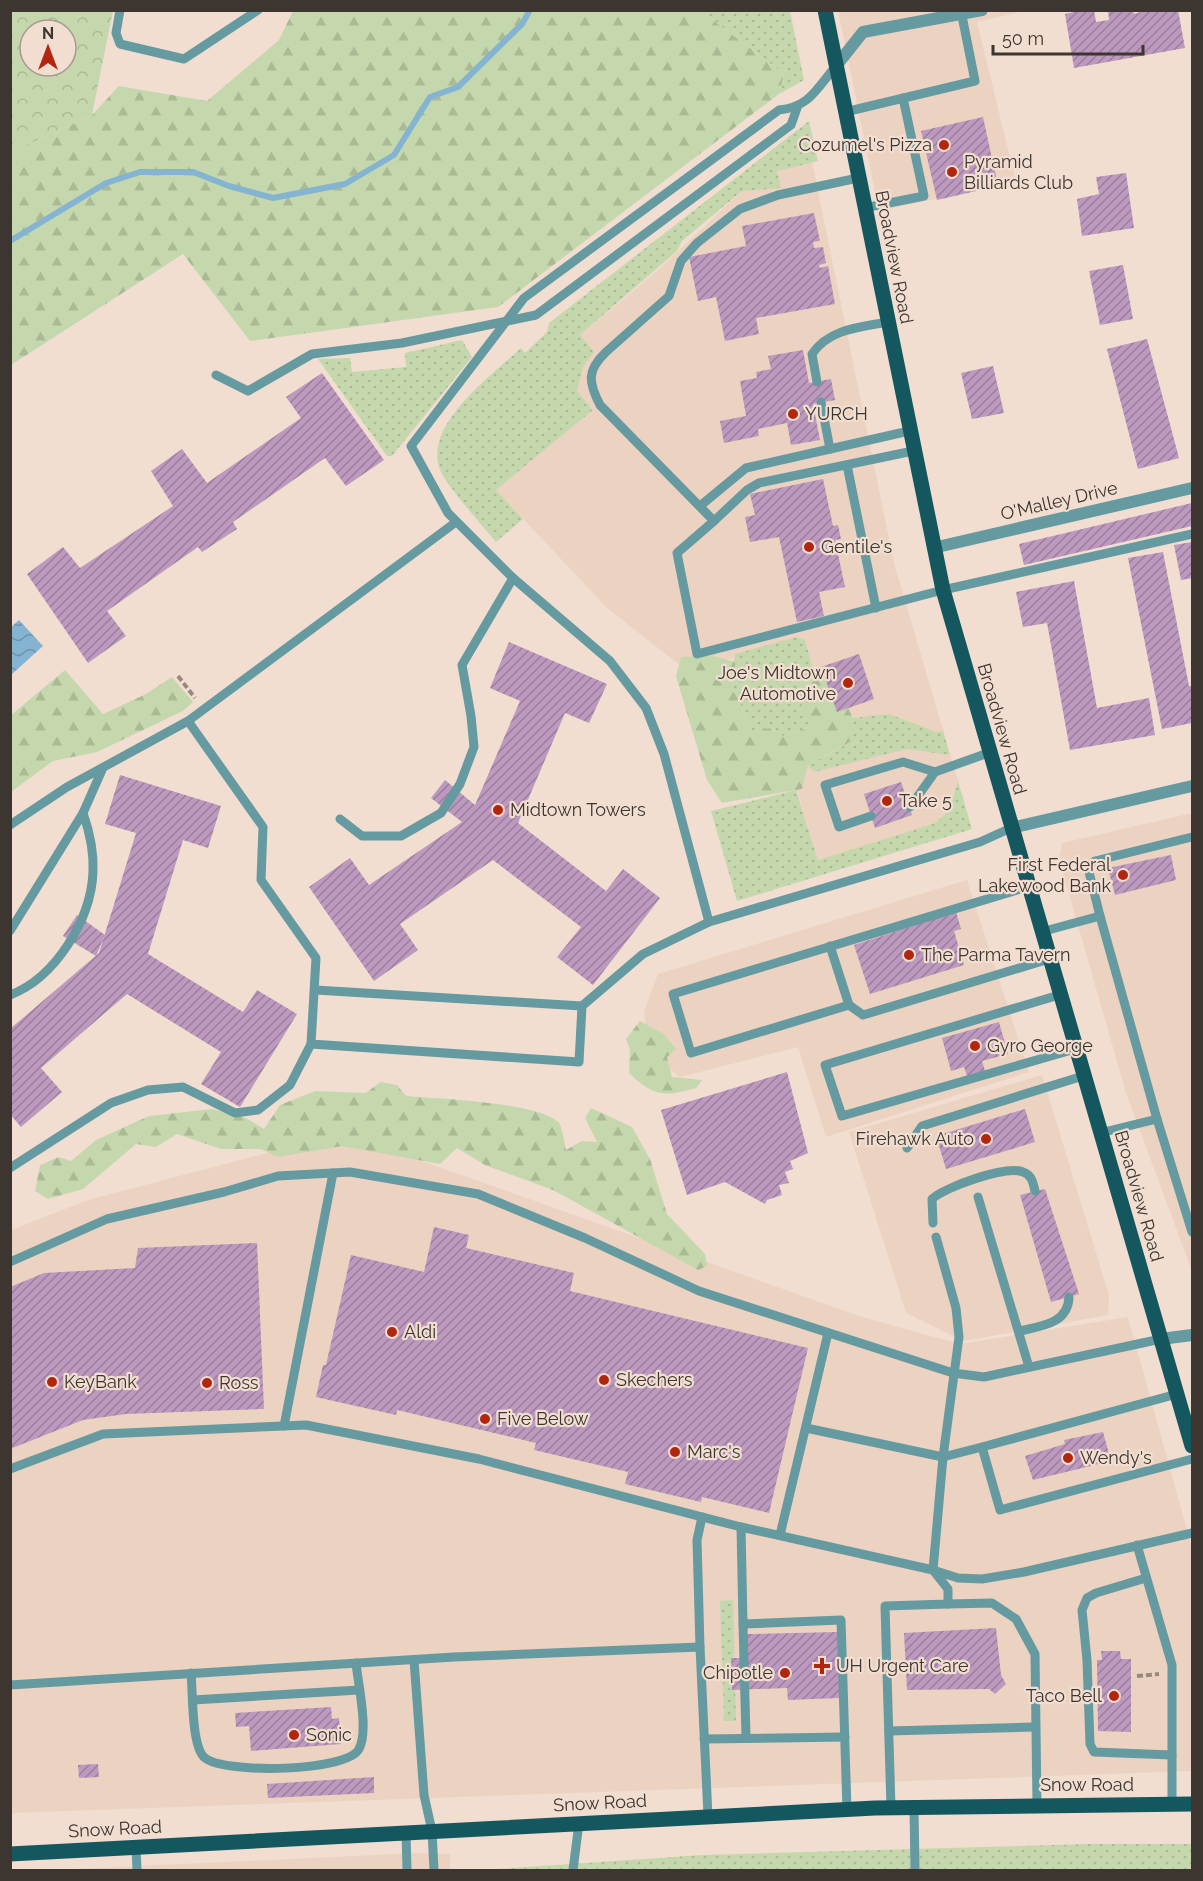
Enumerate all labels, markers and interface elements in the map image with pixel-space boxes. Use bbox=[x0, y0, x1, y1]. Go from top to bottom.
north arrow bbox=[18, 18, 78, 78]
scale bar bbox=[993, 18, 1143, 56]
text: N bbox=[42, 24, 54, 43]
text: 50 m bbox=[1002, 28, 1044, 49]
place label: Cozumel's Pizza bbox=[799, 134, 932, 155]
marker: Cozumel's Pizza bbox=[937, 138, 951, 152]
place label: Pyramid Billiards Club bbox=[964, 151, 1073, 193]
marker: Pyramid Billiards Club bbox=[945, 165, 959, 179]
street label: Broadview Road bbox=[871, 188, 918, 325]
place label: YURCH bbox=[805, 403, 868, 424]
marker: YURCH bbox=[786, 407, 800, 421]
street label: O'Malley Drive bbox=[998, 477, 1120, 524]
place label: Gentile's bbox=[821, 536, 892, 557]
marker: Gentile's bbox=[802, 540, 816, 554]
street label: Broadview Road bbox=[974, 661, 1031, 797]
place label: Joe's Midtown Automotive bbox=[717, 662, 836, 704]
marker: Joe's Midtown Automotive bbox=[841, 676, 855, 690]
place label: Take 5 bbox=[899, 790, 952, 811]
marker: Take 5 bbox=[880, 794, 894, 808]
place label: Midtown Towers bbox=[510, 799, 646, 820]
marker: Midtown Towers bbox=[491, 803, 505, 817]
place label: First Federal Lakewood Bank bbox=[978, 854, 1111, 896]
marker: First Federal Lakewood Bank bbox=[1116, 868, 1130, 882]
place label: The Parma Tavern bbox=[921, 944, 1071, 965]
marker: The Parma Tavern bbox=[902, 948, 916, 962]
place label: Gyro George bbox=[987, 1035, 1093, 1056]
marker: Gyro George bbox=[968, 1039, 982, 1053]
place label: Firehawk Auto bbox=[855, 1128, 974, 1149]
street label: Broadview Road bbox=[1111, 1128, 1168, 1264]
marker: Firehawk Auto bbox=[979, 1132, 993, 1146]
place label: Aldi bbox=[404, 1321, 436, 1342]
marker: Aldi bbox=[385, 1325, 399, 1339]
place label: Skechers bbox=[616, 1369, 693, 1390]
place label: KeyBank bbox=[64, 1371, 137, 1392]
place label: Ross bbox=[219, 1372, 259, 1393]
marker: Skechers bbox=[597, 1373, 611, 1387]
marker: KeyBank bbox=[45, 1375, 59, 1389]
marker: Ross bbox=[200, 1376, 214, 1390]
place label: Five Below bbox=[497, 1408, 589, 1429]
marker: Five Below bbox=[478, 1412, 492, 1426]
place label: Marc's bbox=[687, 1441, 741, 1462]
marker: Marc's bbox=[668, 1445, 682, 1459]
place label: Wendy's bbox=[1080, 1447, 1152, 1468]
marker: Wendy's bbox=[1061, 1451, 1075, 1465]
place label: UH Urgent Care bbox=[836, 1655, 969, 1676]
marker: UH Urgent Care bbox=[813, 1657, 831, 1675]
place label: Chipotle bbox=[703, 1662, 773, 1683]
marker: Chipotle bbox=[778, 1666, 792, 1680]
place label: Taco Bell bbox=[1026, 1685, 1102, 1706]
marker: Taco Bell bbox=[1107, 1689, 1121, 1703]
place label: Sonic bbox=[306, 1724, 352, 1745]
marker: Sonic bbox=[287, 1728, 301, 1742]
street label: Snow Road bbox=[1040, 1774, 1134, 1795]
street label: Snow Road bbox=[553, 1790, 647, 1815]
street label: Snow Road bbox=[68, 1816, 162, 1841]

